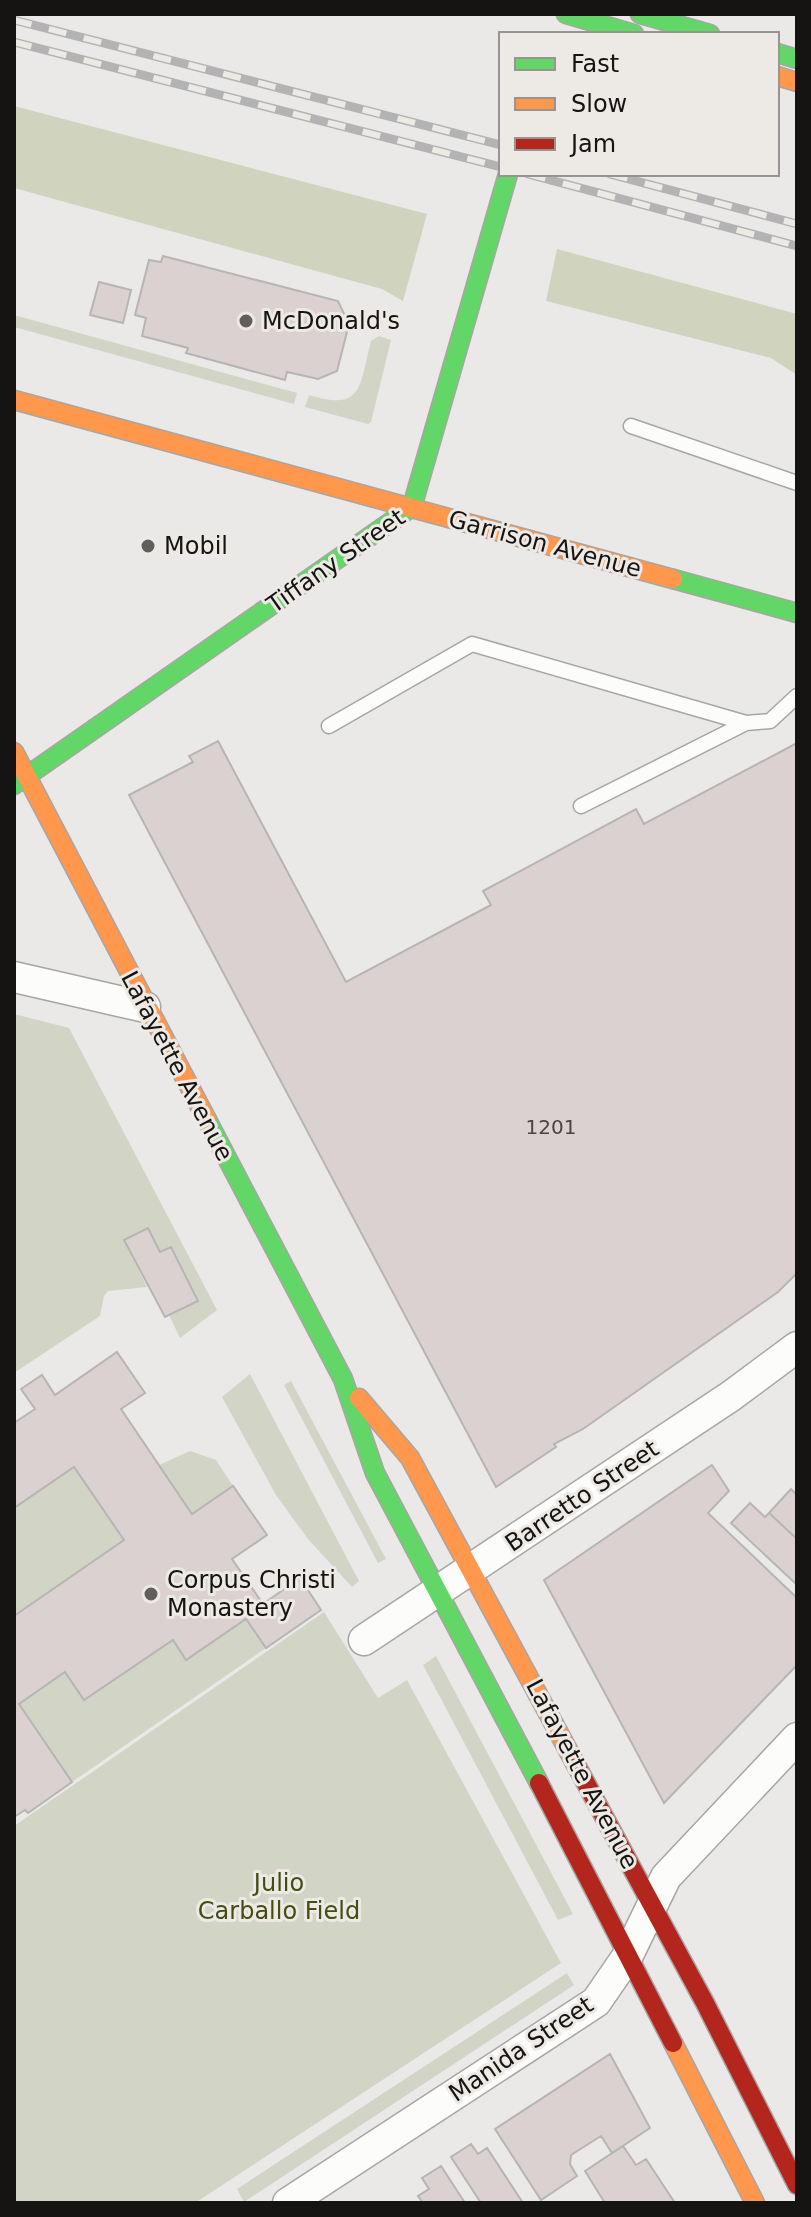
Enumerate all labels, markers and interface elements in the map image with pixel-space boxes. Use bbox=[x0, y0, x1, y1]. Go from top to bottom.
legend bbox=[499, 32, 779, 176]
text: Fast bbox=[571, 50, 619, 78]
text: Slow bbox=[571, 90, 627, 118]
text: Jam bbox=[569, 130, 616, 158]
place label: McDonald's bbox=[262, 307, 400, 335]
marker: McDonald's bbox=[237, 312, 255, 330]
street label: Tiffany Street bbox=[261, 503, 410, 619]
street label: Garrison Avenue bbox=[446, 505, 644, 583]
place label: Mobil bbox=[164, 532, 228, 560]
marker: Mobil bbox=[139, 537, 157, 555]
street label: Lafayette Avenue bbox=[115, 966, 239, 1166]
house number: 1201 bbox=[526, 1115, 576, 1139]
street label: Barretto Street bbox=[500, 1434, 664, 1558]
place label: Corpus Christi Monastery bbox=[167, 1566, 336, 1622]
marker: Corpus Christi Monastery bbox=[142, 1585, 160, 1603]
street label: Lafayette Avenue bbox=[520, 1674, 644, 1874]
park label: Julio Carballo Field bbox=[198, 1869, 360, 1925]
street label: Manida Street bbox=[444, 1990, 598, 2108]

